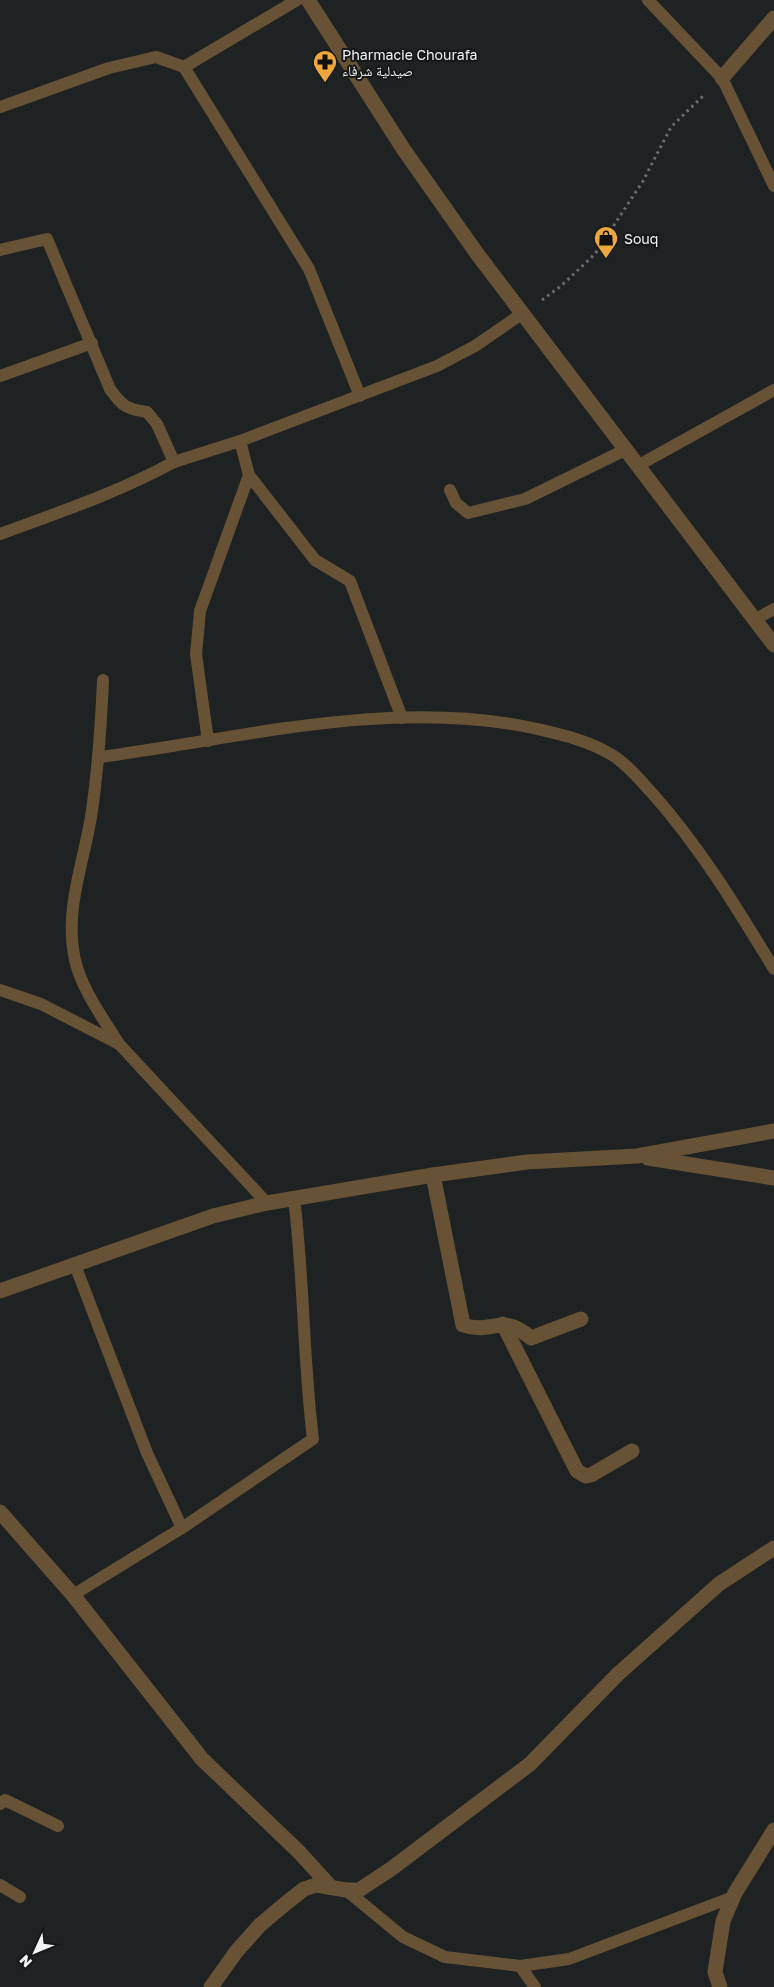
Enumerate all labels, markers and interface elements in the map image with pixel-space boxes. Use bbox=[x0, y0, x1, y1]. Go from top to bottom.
place label: Pharmacie Chourafa صيدلية شرفاء bbox=[342, 46, 477, 80]
pharmacy icon: Pharmacie Chourafa صيدلية شرفاء bbox=[312, 49, 338, 83]
shop icon: Souq bbox=[593, 225, 619, 259]
place label: Souq bbox=[624, 230, 658, 247]
north arrow bbox=[10, 1927, 60, 1977]
text: N bbox=[15, 1952, 35, 1971]

